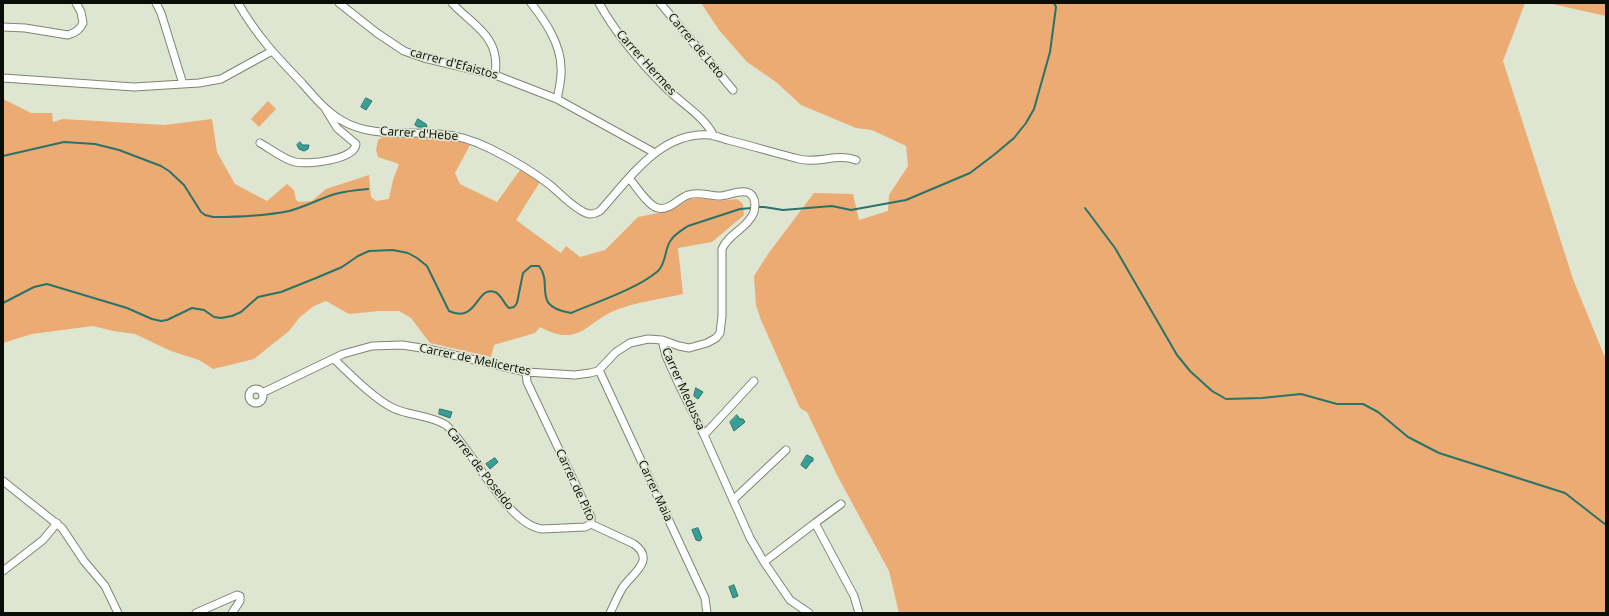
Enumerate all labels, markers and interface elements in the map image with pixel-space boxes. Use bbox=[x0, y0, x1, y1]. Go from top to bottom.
street label: Carrer de Leto bbox=[665, 11, 727, 81]
street label: Carrer Hermes bbox=[613, 27, 679, 99]
street label: carrer d'Efaistos bbox=[409, 45, 499, 83]
street label: Carrer d'Hebe bbox=[379, 124, 459, 144]
street label: Carrer de Melicertes bbox=[418, 341, 532, 379]
street label: Carrer Medussa bbox=[658, 345, 708, 433]
street label: Carrer de Poseido bbox=[443, 425, 517, 513]
street label: Carrer de Pito bbox=[552, 447, 598, 523]
street label: Carrer Maia bbox=[635, 458, 675, 524]

